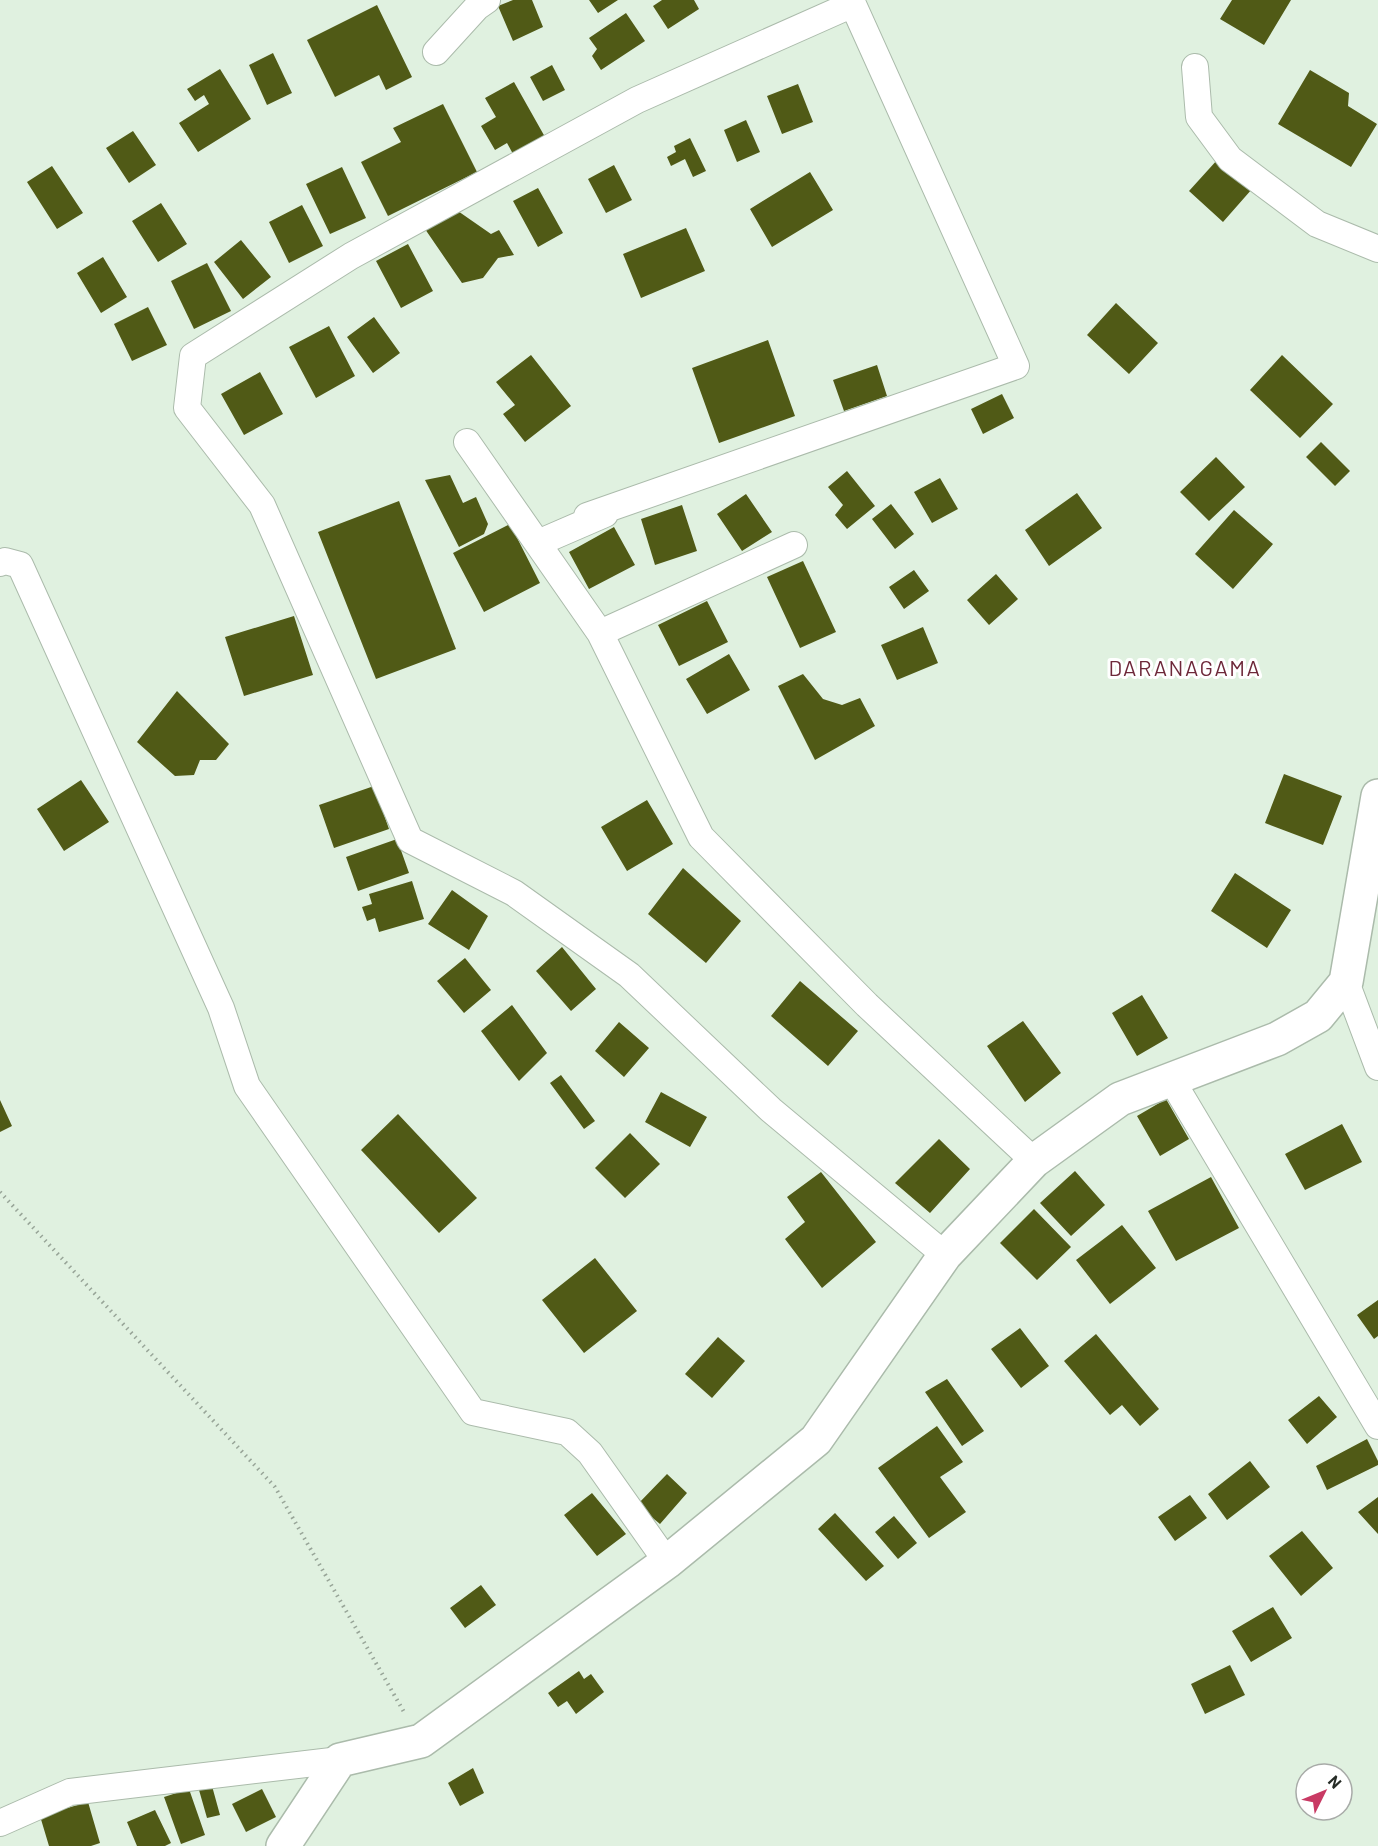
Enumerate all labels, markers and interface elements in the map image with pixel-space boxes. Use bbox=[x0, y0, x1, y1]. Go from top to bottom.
district label: DARANAGAMA bbox=[1109, 654, 1261, 680]
north arrow bbox=[1294, 1762, 1354, 1822]
text: N bbox=[1325, 1771, 1346, 1792]

